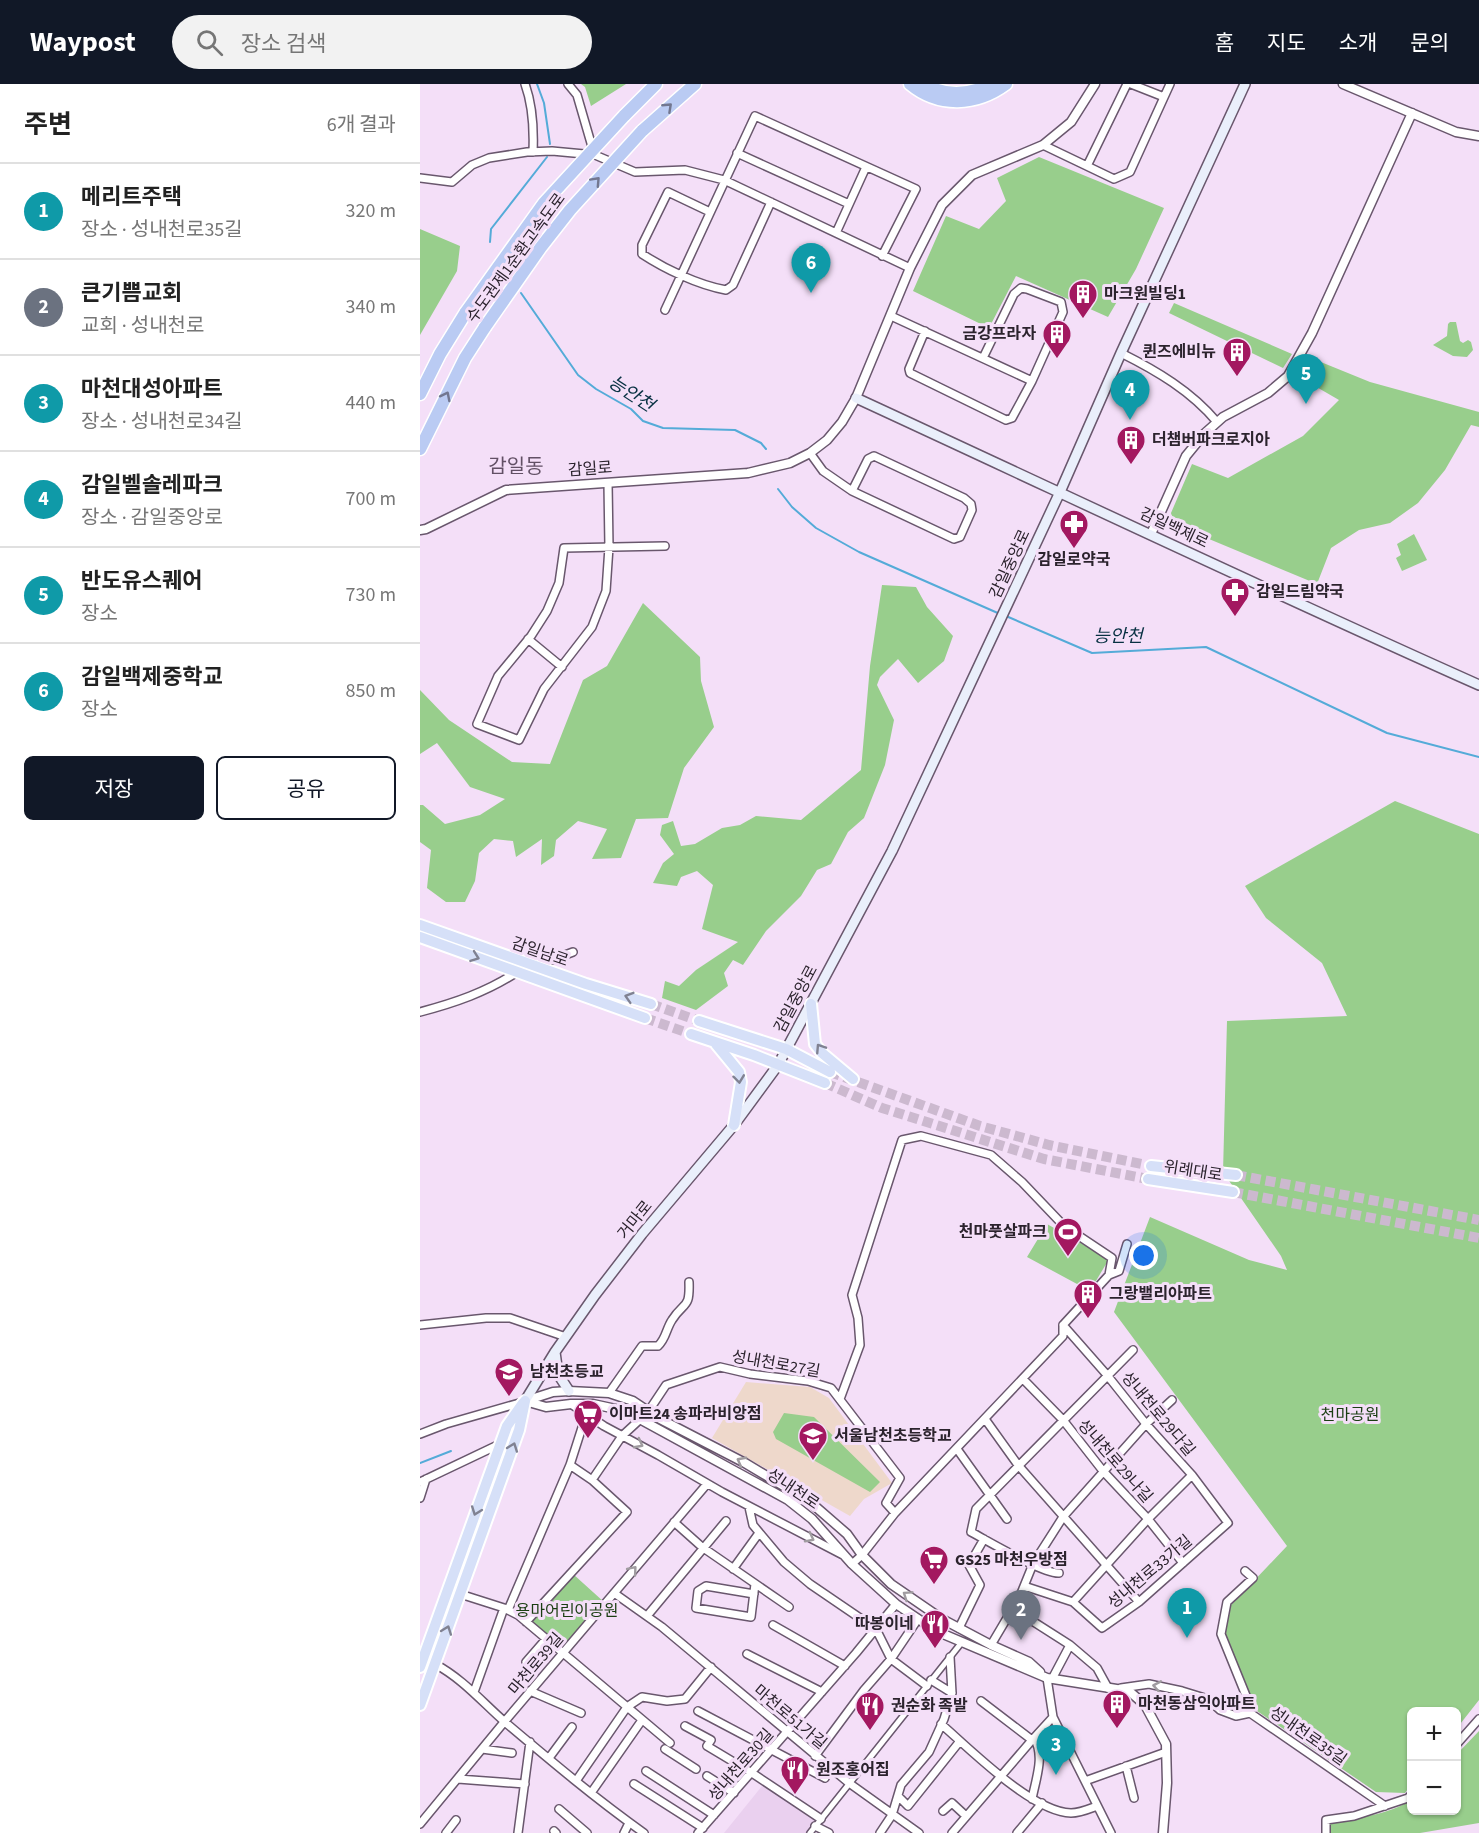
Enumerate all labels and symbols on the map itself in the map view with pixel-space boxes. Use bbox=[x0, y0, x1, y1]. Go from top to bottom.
one-way arrow bbox=[661, 103, 672, 114]
one-way arrow bbox=[589, 177, 600, 188]
street label: 수도권제1순환고속도로 bbox=[462, 189, 571, 327]
pin: 6 bbox=[792, 244, 830, 293]
building icon: 마크원빌딩1 bbox=[1067, 278, 1099, 320]
place label: 마크원빌딩1 bbox=[1104, 283, 1186, 305]
building icon: 금강프라자 bbox=[1041, 318, 1073, 360]
place label: 금강프라자 bbox=[962, 323, 1036, 345]
building icon: 퀸즈에비뉴 bbox=[1221, 336, 1253, 378]
place label: 퀸즈에비뉴 bbox=[1142, 341, 1216, 363]
pin: 5 bbox=[1286, 354, 1326, 404]
water label: 능안천 bbox=[603, 370, 661, 419]
pin: 4 bbox=[1110, 370, 1150, 420]
one-way arrow bbox=[439, 392, 451, 403]
building icon: 더챔버파크로지아 bbox=[1115, 424, 1147, 466]
place label: 더챔버파크로지아 bbox=[1152, 429, 1270, 451]
district label: 감일동 bbox=[488, 453, 544, 481]
street label: 감일로 bbox=[567, 456, 613, 482]
street label: 감일백제로 bbox=[1136, 502, 1212, 554]
pharmacy icon: 감일로약국 bbox=[1058, 508, 1090, 550]
street label: 감일중앙로 bbox=[984, 526, 1036, 602]
place label: 감일로약국 bbox=[1037, 549, 1111, 571]
pharmacy icon: 감일드림약국 bbox=[1219, 576, 1251, 618]
place label: 감일드림약국 bbox=[1256, 581, 1344, 603]
water label: 능안천 bbox=[1093, 624, 1145, 649]
street label: 감일남로 bbox=[509, 932, 572, 972]
one-way arrow bbox=[469, 950, 480, 963]
street label: 감일중앙로 bbox=[769, 961, 823, 1037]
one-way arrow bbox=[624, 992, 635, 1004]
one-way arrow bbox=[817, 1043, 828, 1054]
one-way arrow bbox=[732, 1074, 744, 1084]
street label: 위례대로 bbox=[1162, 1156, 1224, 1187]
street label: 거마로 bbox=[613, 1196, 658, 1244]
sports icon: 천마풋살파크 bbox=[1052, 1216, 1084, 1258]
place label: 천마풋살파크 bbox=[959, 1221, 1047, 1243]
your location bbox=[1129, 1241, 1158, 1270]
building icon: 그랑밸리아파트 bbox=[1072, 1278, 1104, 1320]
place label: 그랑밸리아파트 bbox=[1109, 1283, 1212, 1305]
street label: 성내천로27길 bbox=[730, 1345, 822, 1383]
school or university icon: 남천초등교 bbox=[493, 1356, 525, 1398]
place label: 남천초등교 bbox=[530, 1361, 604, 1383]
street label: 성내천로29다길 bbox=[1116, 1367, 1200, 1461]
supermarket icon: 이마트24 송파라비앙점 bbox=[572, 1398, 604, 1440]
place label: 이마트24 송파라비앙점 bbox=[609, 1403, 762, 1425]
park label: 천마공원 bbox=[1321, 1404, 1379, 1426]
street label: 성내천로29나길 bbox=[1073, 1414, 1157, 1508]
school or university icon: 서울남천초등학교 bbox=[797, 1420, 829, 1462]
place label: 서울남천초등학교 bbox=[834, 1425, 952, 1447]
one-way arrow bbox=[633, 1437, 644, 1449]
one-way arrow bbox=[506, 1442, 518, 1453]
one-way arrow bbox=[737, 1457, 747, 1468]
street label: 성내천로 bbox=[762, 1463, 824, 1515]
one-way arrow bbox=[471, 1505, 484, 1516]
one-way arrow bbox=[804, 1530, 815, 1542]
street label: 성내천로33가길 bbox=[1103, 1530, 1197, 1614]
supermarket icon: GS25 마천우방점 bbox=[918, 1544, 950, 1586]
place label: GS25 마천우방점 bbox=[955, 1549, 1068, 1571]
one-way arrow bbox=[626, 1566, 637, 1577]
pin: 1 bbox=[1168, 1588, 1206, 1638]
pin: 2 bbox=[1002, 1590, 1040, 1640]
one-way arrow bbox=[903, 1591, 914, 1602]
park label: 용마어린이공원 bbox=[515, 1600, 619, 1622]
restaurant icon: 따봉이네 bbox=[919, 1608, 951, 1650]
place label: 따봉이네 bbox=[855, 1613, 914, 1635]
one-way arrow bbox=[440, 1625, 452, 1636]
street label: 마천로39길 bbox=[504, 1628, 568, 1700]
street label: 마천로51가길 bbox=[749, 1680, 831, 1754]
one-way arrow bbox=[1153, 1680, 1162, 1692]
building icon: 마천동삼익아파트 bbox=[1101, 1688, 1133, 1730]
restaurant icon: 권순화 족발 bbox=[854, 1690, 886, 1732]
place label: 마천동삼익아파트 bbox=[1138, 1693, 1256, 1715]
place label: 권순화 족발 bbox=[891, 1695, 968, 1717]
street label: 성내천로35길 bbox=[1265, 1701, 1351, 1771]
street label: 성내천로30길 bbox=[703, 1724, 779, 1806]
pin: 3 bbox=[1036, 1726, 1076, 1775]
restaurant icon: 원조홍어집 bbox=[779, 1754, 811, 1796]
place label: 원조홍어집 bbox=[816, 1759, 890, 1781]

